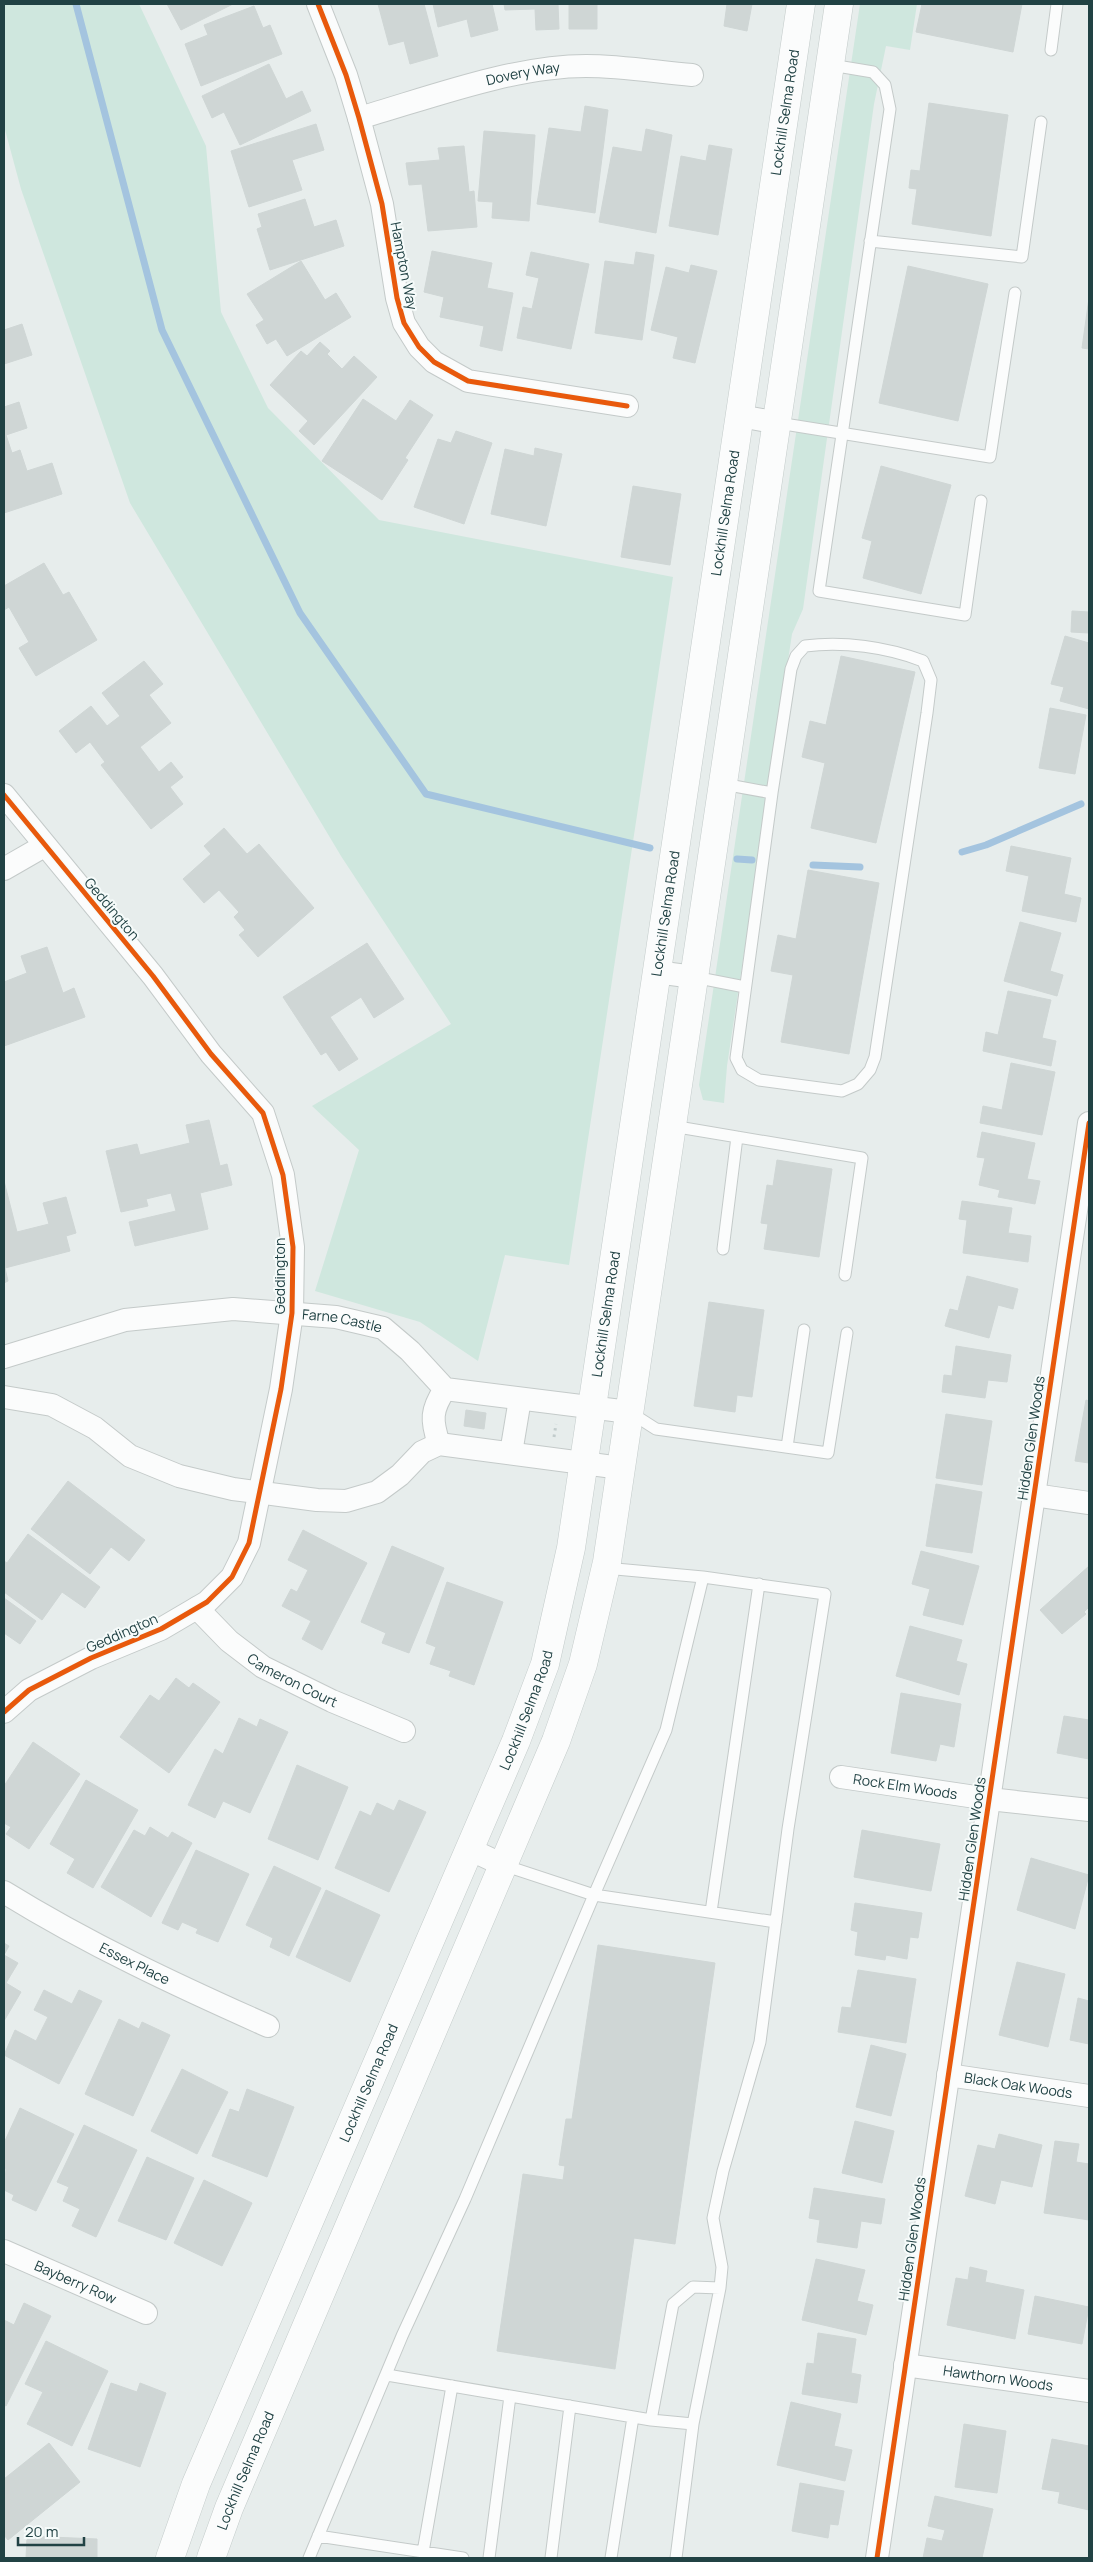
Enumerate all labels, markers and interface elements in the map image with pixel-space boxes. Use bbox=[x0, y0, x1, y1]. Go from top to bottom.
street label: Lockhill Selma Road bbox=[766, 48, 803, 176]
street label: Dovery Way bbox=[484, 57, 561, 89]
street label: Hampton Way bbox=[387, 220, 422, 312]
street label: Lockhill Selma Road bbox=[706, 449, 743, 577]
street label: Lockhill Selma Road bbox=[646, 849, 684, 978]
street label: Geddington bbox=[81, 873, 144, 944]
street label: Geddington bbox=[270, 1238, 289, 1314]
street label: Lockhill Selma Road bbox=[587, 1250, 624, 1378]
street label: Farne Castle bbox=[301, 1304, 384, 1337]
street label: Hidden Glen Woods bbox=[1012, 1375, 1049, 1501]
street label: Geddington bbox=[83, 1608, 161, 1657]
street label: Cameron Court bbox=[244, 1648, 341, 1711]
street label: Lockhill Selma Road bbox=[495, 1648, 557, 1773]
street label: Rock Elm Woods bbox=[852, 1769, 959, 1803]
street label: Hidden Glen Woods bbox=[953, 1776, 990, 1902]
street label: Essex Place bbox=[96, 1938, 173, 1989]
street label: Lockhill Selma Road bbox=[334, 2021, 402, 2145]
street label: Black Oak Woods bbox=[963, 2068, 1074, 2102]
street label: Hidden Glen Woods bbox=[893, 2176, 930, 2302]
street label: Bayberry Row bbox=[32, 2256, 120, 2308]
street label: Hawthorn Woods bbox=[942, 2361, 1054, 2395]
street label: Lockhill Selma Road bbox=[212, 2408, 278, 2532]
scale bar bbox=[18, 2514, 84, 2546]
text: 20 m bbox=[25, 2521, 58, 2542]

